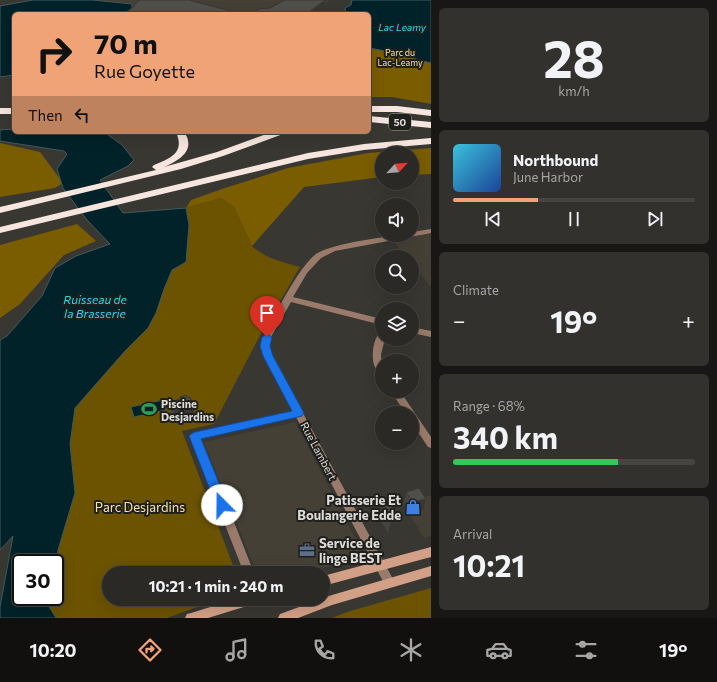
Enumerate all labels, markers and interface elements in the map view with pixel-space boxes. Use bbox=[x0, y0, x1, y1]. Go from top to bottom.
water label: Lac Leamy bbox=[378, 21, 427, 33]
text: 28 bbox=[543, 25, 605, 89]
text: 70 m bbox=[94, 26, 158, 60]
icon: right bbox=[28, 28, 80, 80]
park label: Parc du Lac-Leamy bbox=[377, 47, 423, 68]
text: Rue Goyette bbox=[94, 60, 195, 82]
text: km/h bbox=[558, 83, 590, 99]
icon: left bbox=[71, 104, 93, 126]
text: Then bbox=[28, 106, 63, 124]
road number: 50 bbox=[389, 114, 411, 130]
north arrow bbox=[375, 146, 419, 190]
map controls bbox=[375, 146, 419, 450]
text: Northbound bbox=[513, 151, 598, 169]
text: June Harbor bbox=[513, 169, 583, 185]
button: sound bbox=[375, 198, 419, 242]
icon: previous bbox=[482, 208, 504, 230]
icon: pause bbox=[563, 208, 585, 230]
icon: next bbox=[644, 208, 666, 230]
button: search bbox=[375, 250, 419, 294]
text: Climate bbox=[453, 282, 499, 298]
water label: Ruisseau de la Brasserie bbox=[63, 292, 127, 320]
pin bbox=[250, 296, 284, 337]
icon: arrive bbox=[256, 302, 278, 324]
button: layers bbox=[375, 302, 419, 346]
text: 19° bbox=[550, 302, 597, 339]
text: − bbox=[453, 307, 466, 334]
text: + bbox=[682, 307, 695, 334]
button: + bbox=[375, 354, 419, 398]
place label: Piscine Desjardins bbox=[161, 397, 214, 423]
text: Range · 68% bbox=[453, 398, 525, 414]
sports icon: Piscine Desjardins bbox=[140, 400, 158, 418]
button: − bbox=[375, 406, 419, 450]
text: 340 km bbox=[453, 418, 558, 455]
street label: Rue Lambert bbox=[298, 420, 340, 483]
position arrow bbox=[201, 484, 243, 526]
place label: Patisserie Et Boulangerie Edde bbox=[297, 492, 402, 523]
shop icon: Patisserie Et Boulangerie Edde bbox=[404, 498, 422, 516]
park label: Parc Desjardins bbox=[95, 499, 185, 515]
text: Arrival bbox=[453, 526, 492, 542]
place label: Service de linge BEST bbox=[319, 535, 383, 566]
office icon: Service de linge BEST bbox=[298, 541, 316, 559]
text: 10:21 bbox=[453, 546, 525, 583]
speed limit sign: 30 bbox=[12, 554, 64, 606]
text: 10:21 · 1 min · 240 m bbox=[149, 577, 283, 595]
icon: directions bbox=[136, 636, 164, 664]
icon: music bbox=[223, 636, 251, 664]
icon: phone bbox=[310, 636, 338, 664]
icon: climate bbox=[397, 636, 425, 664]
icon: car bbox=[485, 636, 513, 664]
icon: filters bbox=[572, 636, 600, 664]
text: 10:20 bbox=[30, 639, 77, 661]
text: 19° bbox=[659, 639, 687, 661]

